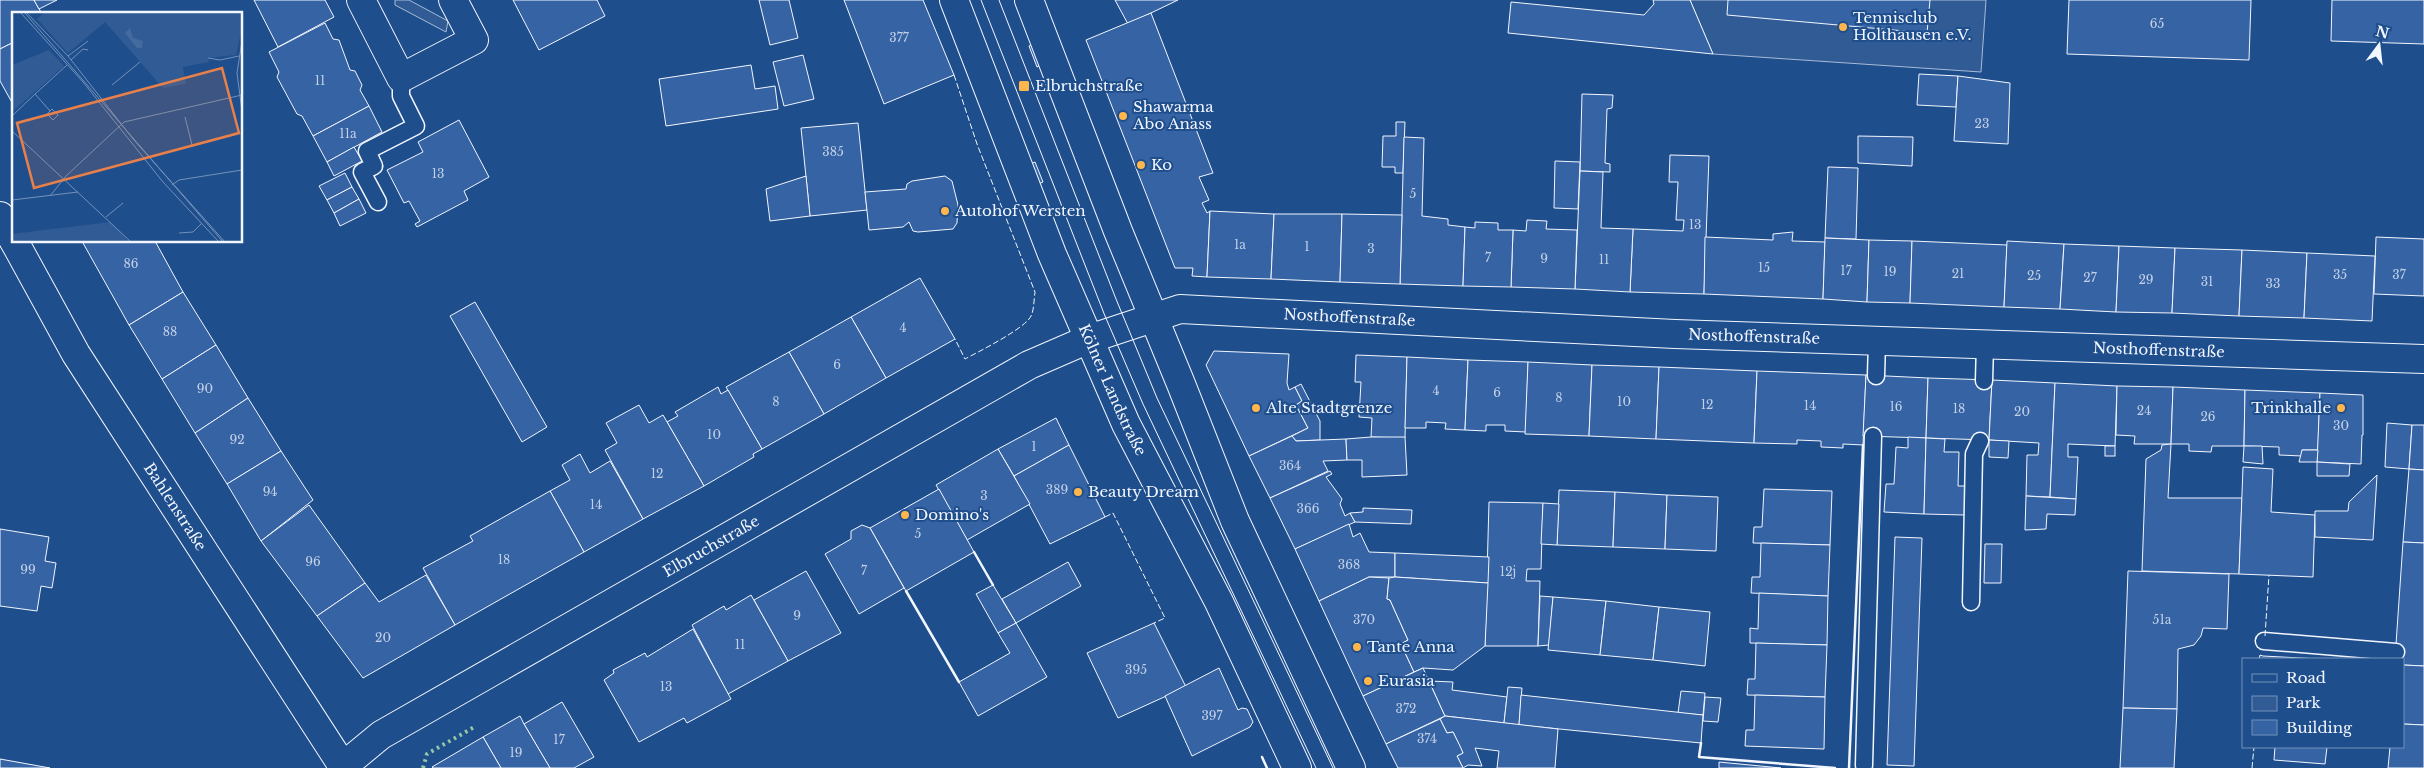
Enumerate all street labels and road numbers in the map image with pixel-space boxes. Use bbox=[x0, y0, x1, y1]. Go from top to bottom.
street label: Nosthoffenstraße bbox=[1283, 304, 1416, 330]
street label: Kölner Landstraße bbox=[1075, 321, 1151, 459]
street label: Nosthoffenstraße bbox=[1688, 324, 1820, 348]
street label: Nosthoffenstraße bbox=[2093, 338, 2225, 361]
street label: Bahlenstraße bbox=[140, 459, 211, 554]
street label: Elbruchstraße bbox=[659, 511, 762, 581]

